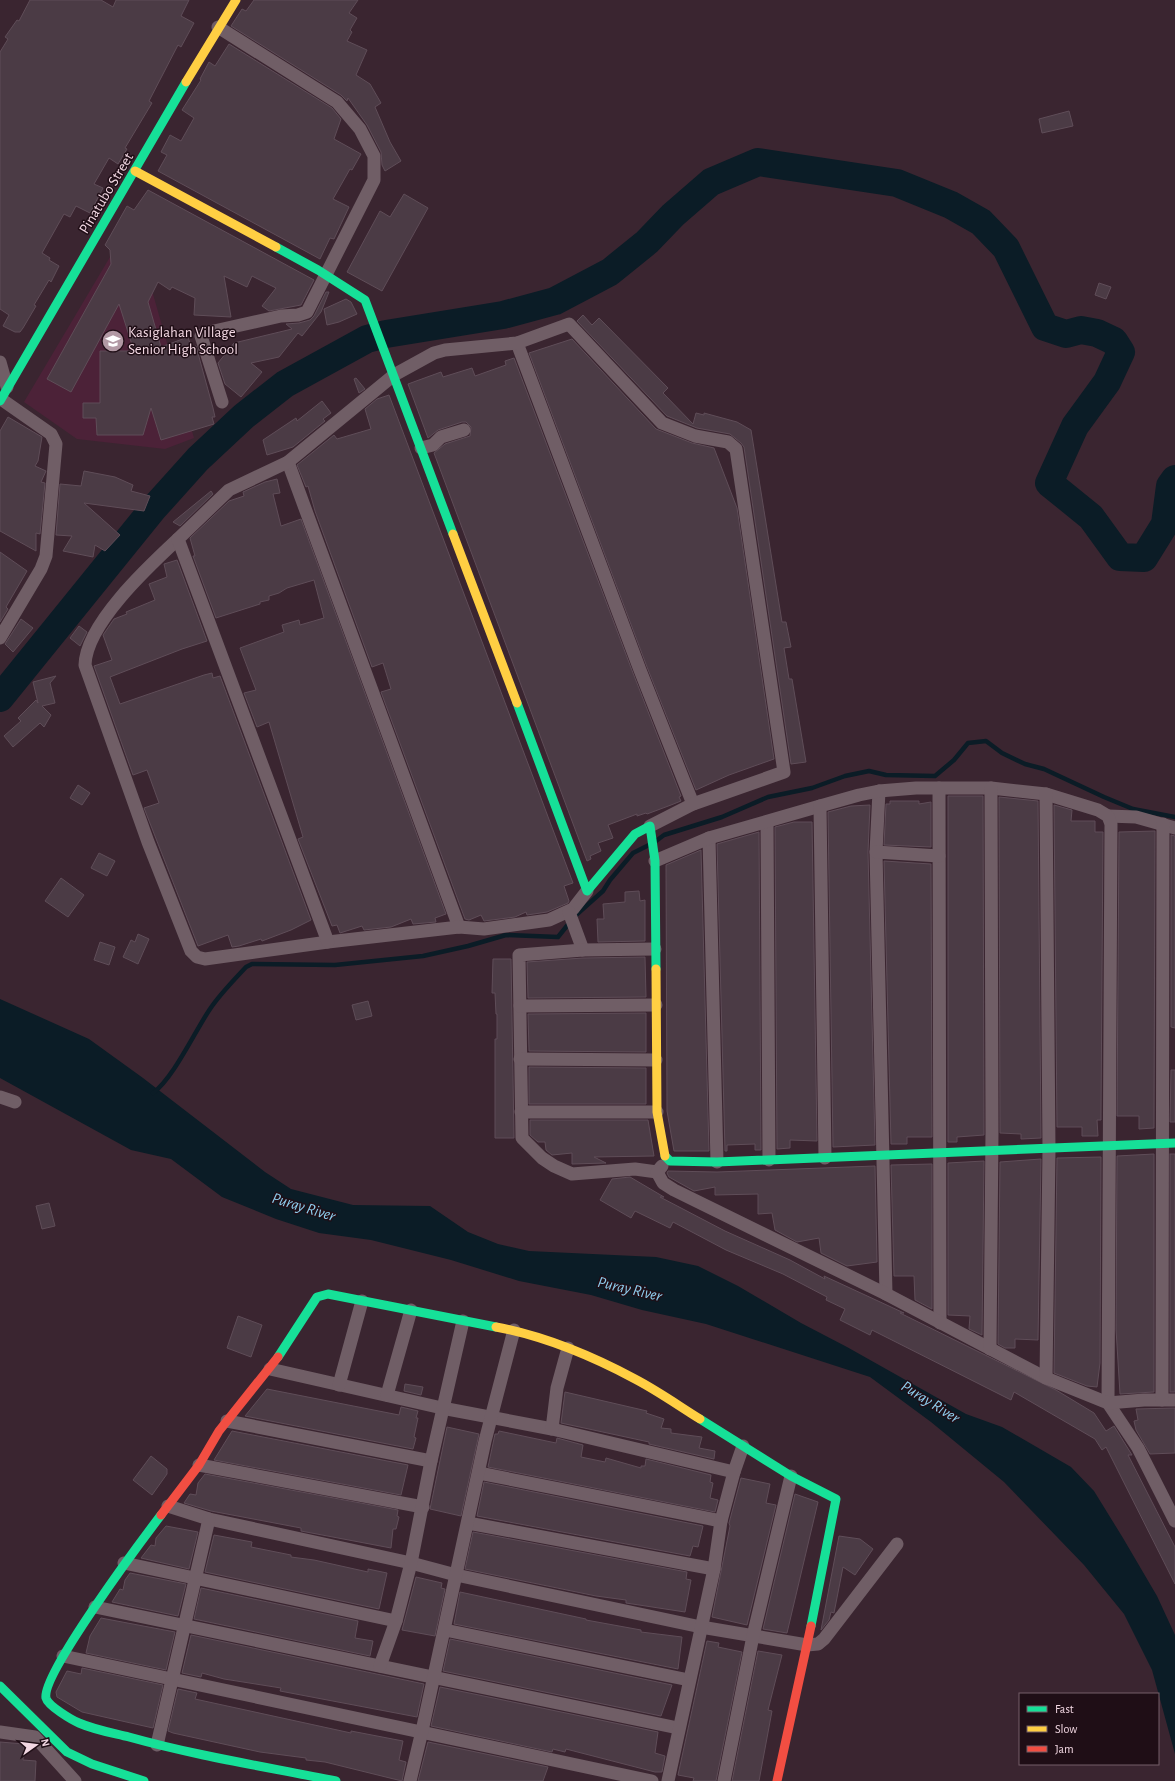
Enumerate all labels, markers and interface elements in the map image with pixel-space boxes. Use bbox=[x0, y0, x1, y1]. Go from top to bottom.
street label: Pinatubo Street bbox=[76, 150, 137, 236]
place label: Kasiglahan Village Senior High School bbox=[128, 325, 238, 357]
school or university icon: Kasiglahan Village Senior High School bbox=[100, 328, 126, 354]
water label: Puray River bbox=[270, 1190, 338, 1224]
water label: Puray River bbox=[596, 1274, 664, 1304]
water label: Puray River bbox=[898, 1378, 963, 1426]
legend bbox=[1019, 1693, 1159, 1765]
text: Fast bbox=[1055, 1703, 1074, 1715]
text: Slow bbox=[1055, 1723, 1077, 1735]
north arrow bbox=[16, 1725, 56, 1765]
text: N bbox=[39, 1738, 51, 1748]
text: Jam bbox=[1055, 1743, 1074, 1755]

